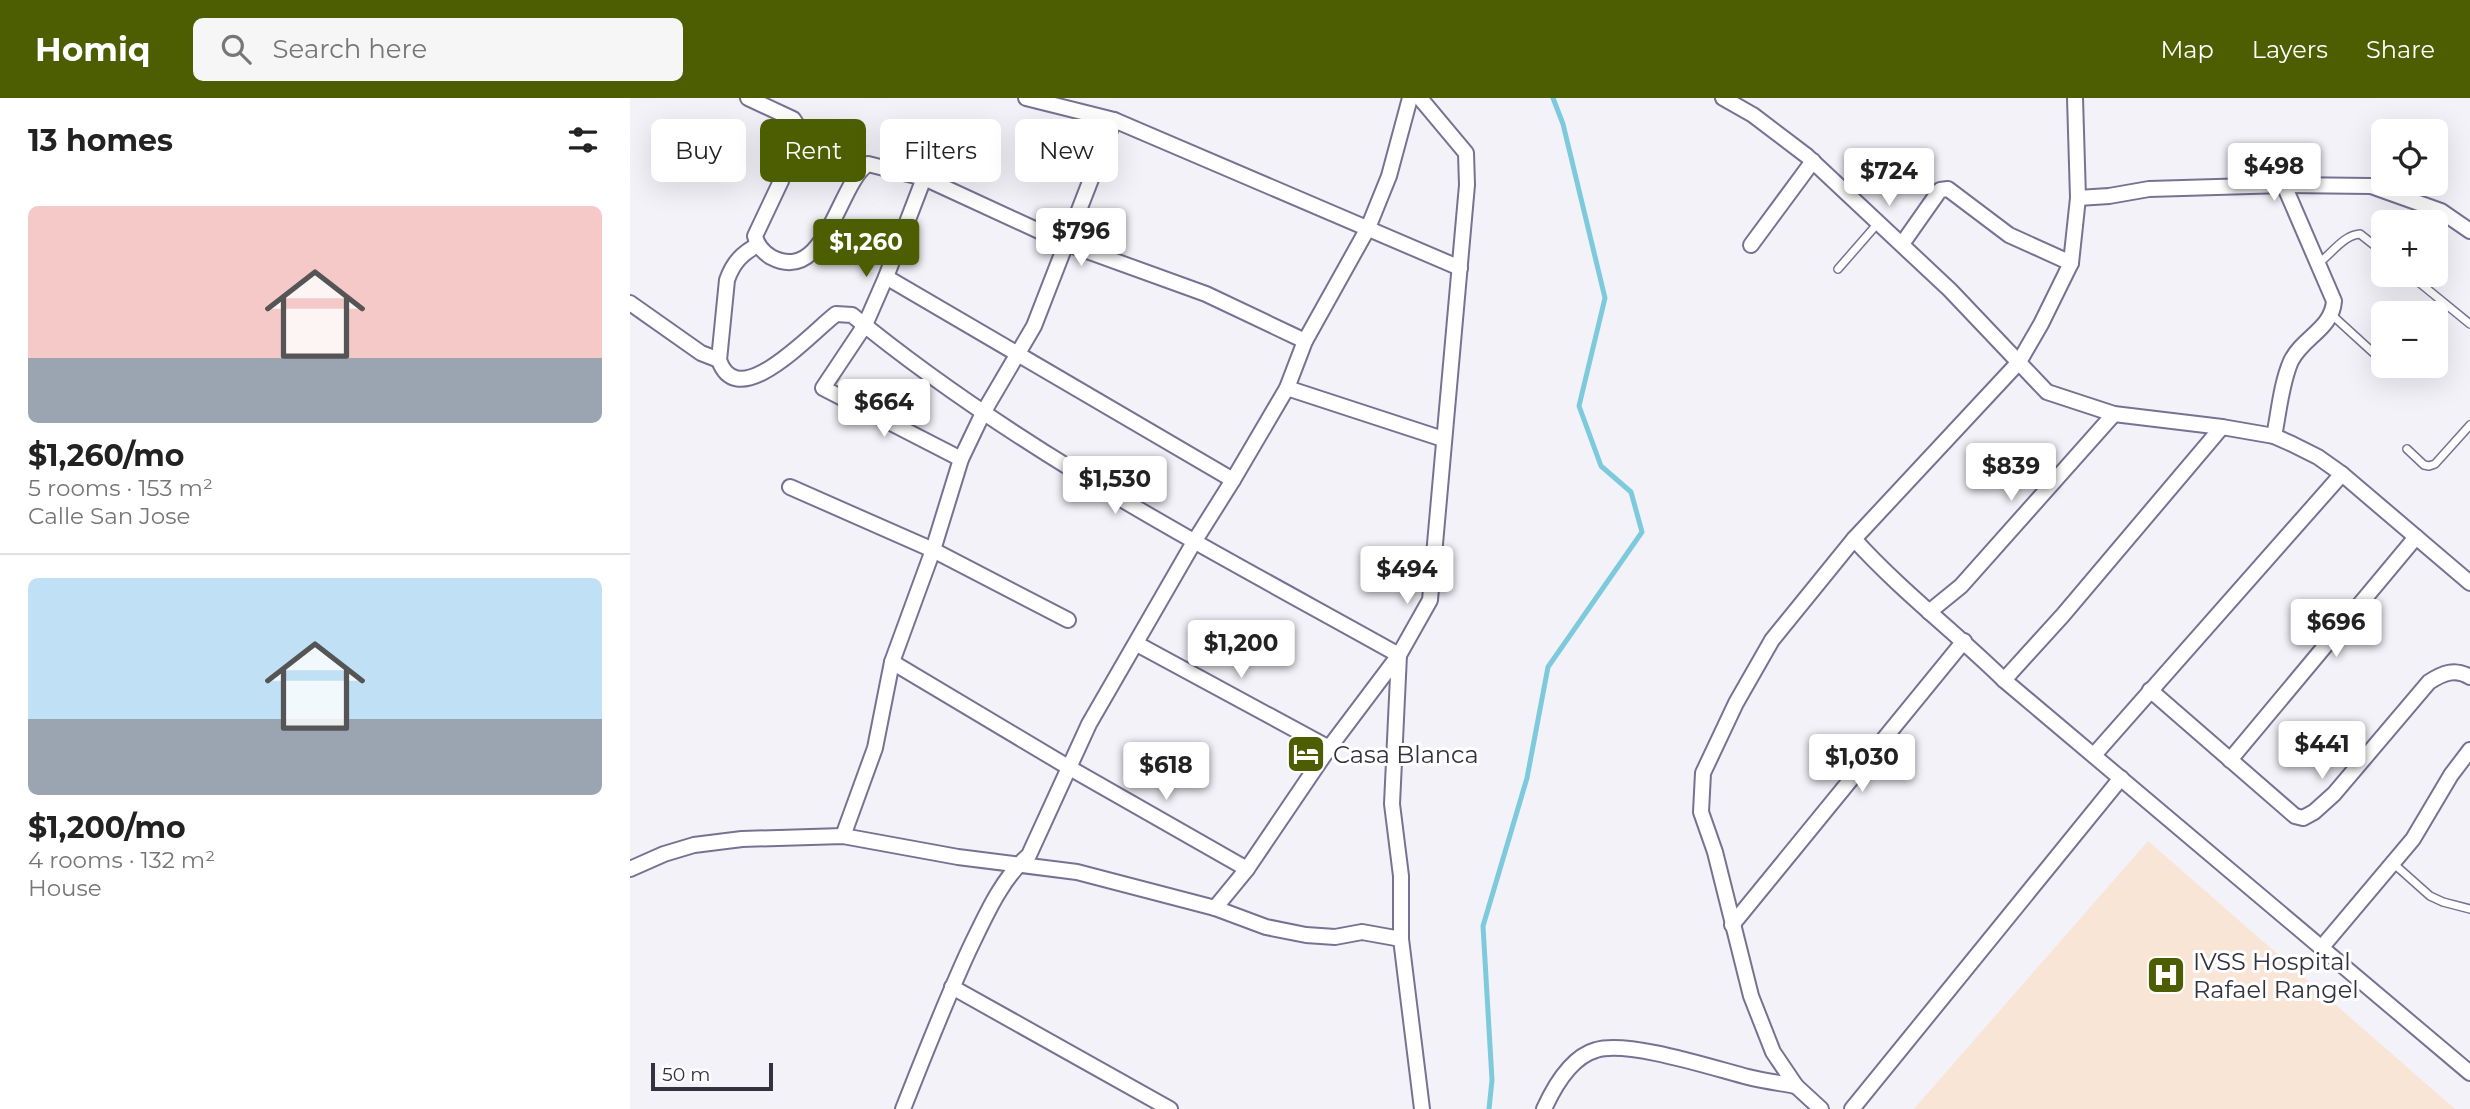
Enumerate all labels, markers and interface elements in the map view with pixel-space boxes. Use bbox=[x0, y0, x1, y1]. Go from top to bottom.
search box bbox=[193, 18, 683, 81]
text: Homiq bbox=[35, 29, 151, 69]
icon: search bbox=[217, 30, 255, 68]
text: Search here bbox=[273, 33, 427, 65]
text: Map bbox=[2160, 35, 2214, 64]
text: Layers bbox=[2252, 35, 2328, 64]
text: Share bbox=[2366, 35, 2435, 64]
chip: Buy bbox=[651, 119, 746, 182]
chip: Rent bbox=[760, 119, 866, 182]
chip: Filters bbox=[880, 119, 1001, 182]
chip: New bbox=[1015, 119, 1118, 182]
map controls bbox=[2371, 119, 2448, 378]
button: locate bbox=[2371, 119, 2448, 196]
icon: filters bbox=[564, 121, 602, 159]
text: 13 homes bbox=[28, 122, 173, 159]
pin: $498 bbox=[2233, 144, 2315, 203]
pin: $724 bbox=[1848, 148, 1930, 208]
text: $498 bbox=[2244, 152, 2304, 180]
text: $724 bbox=[1860, 157, 1918, 185]
pin: $796 bbox=[1040, 208, 1122, 268]
button: + bbox=[2371, 210, 2448, 287]
text: $796 bbox=[1052, 217, 1110, 245]
pin: $1,260 bbox=[809, 220, 923, 279]
text: $1,260 bbox=[829, 228, 903, 256]
icon: home bbox=[252, 251, 378, 377]
button: − bbox=[2371, 301, 2448, 378]
pin: $664 bbox=[843, 380, 925, 439]
text: $664 bbox=[854, 388, 914, 416]
text: $1,260/mo bbox=[28, 437, 184, 474]
pin: $839 bbox=[1970, 444, 2052, 503]
text: $839 bbox=[1982, 452, 2040, 480]
pin: $1,530 bbox=[1058, 456, 1172, 516]
text: $1,530 bbox=[1079, 465, 1151, 493]
text: 5 rooms · 153 m² bbox=[28, 474, 213, 502]
text: Calle San Jose bbox=[28, 502, 190, 530]
pin: $494 bbox=[1366, 546, 1448, 606]
text: $494 bbox=[1376, 555, 1438, 583]
pin: $696 bbox=[2295, 600, 2377, 659]
text: $696 bbox=[2307, 608, 2365, 636]
pin: $1,200 bbox=[1184, 620, 1298, 680]
icon: home bbox=[252, 623, 378, 749]
text: $1,200 bbox=[1204, 629, 1278, 657]
pin: $441 bbox=[2281, 722, 2363, 781]
text: $441 bbox=[2294, 730, 2350, 758]
hotel icon: Casa Blanca bbox=[1285, 733, 1327, 775]
pin: $1,030 bbox=[1805, 734, 1919, 794]
place label: Casa Blanca bbox=[1333, 740, 1479, 769]
pin: $618 bbox=[1125, 742, 1207, 802]
text: $1,030 bbox=[1825, 743, 1899, 771]
text: $618 bbox=[1139, 751, 1193, 779]
text: $1,200/mo bbox=[28, 809, 186, 846]
text: 4 rooms · 132 m² bbox=[28, 846, 215, 874]
text: House bbox=[28, 874, 102, 902]
place label: IVSS Hospital Rafael Rangel bbox=[2193, 947, 2359, 1004]
hospital icon: IVSS Hospital Rafael Rangel bbox=[2145, 954, 2187, 996]
scale bar bbox=[651, 1060, 774, 1092]
text: 50 m bbox=[662, 1063, 710, 1086]

